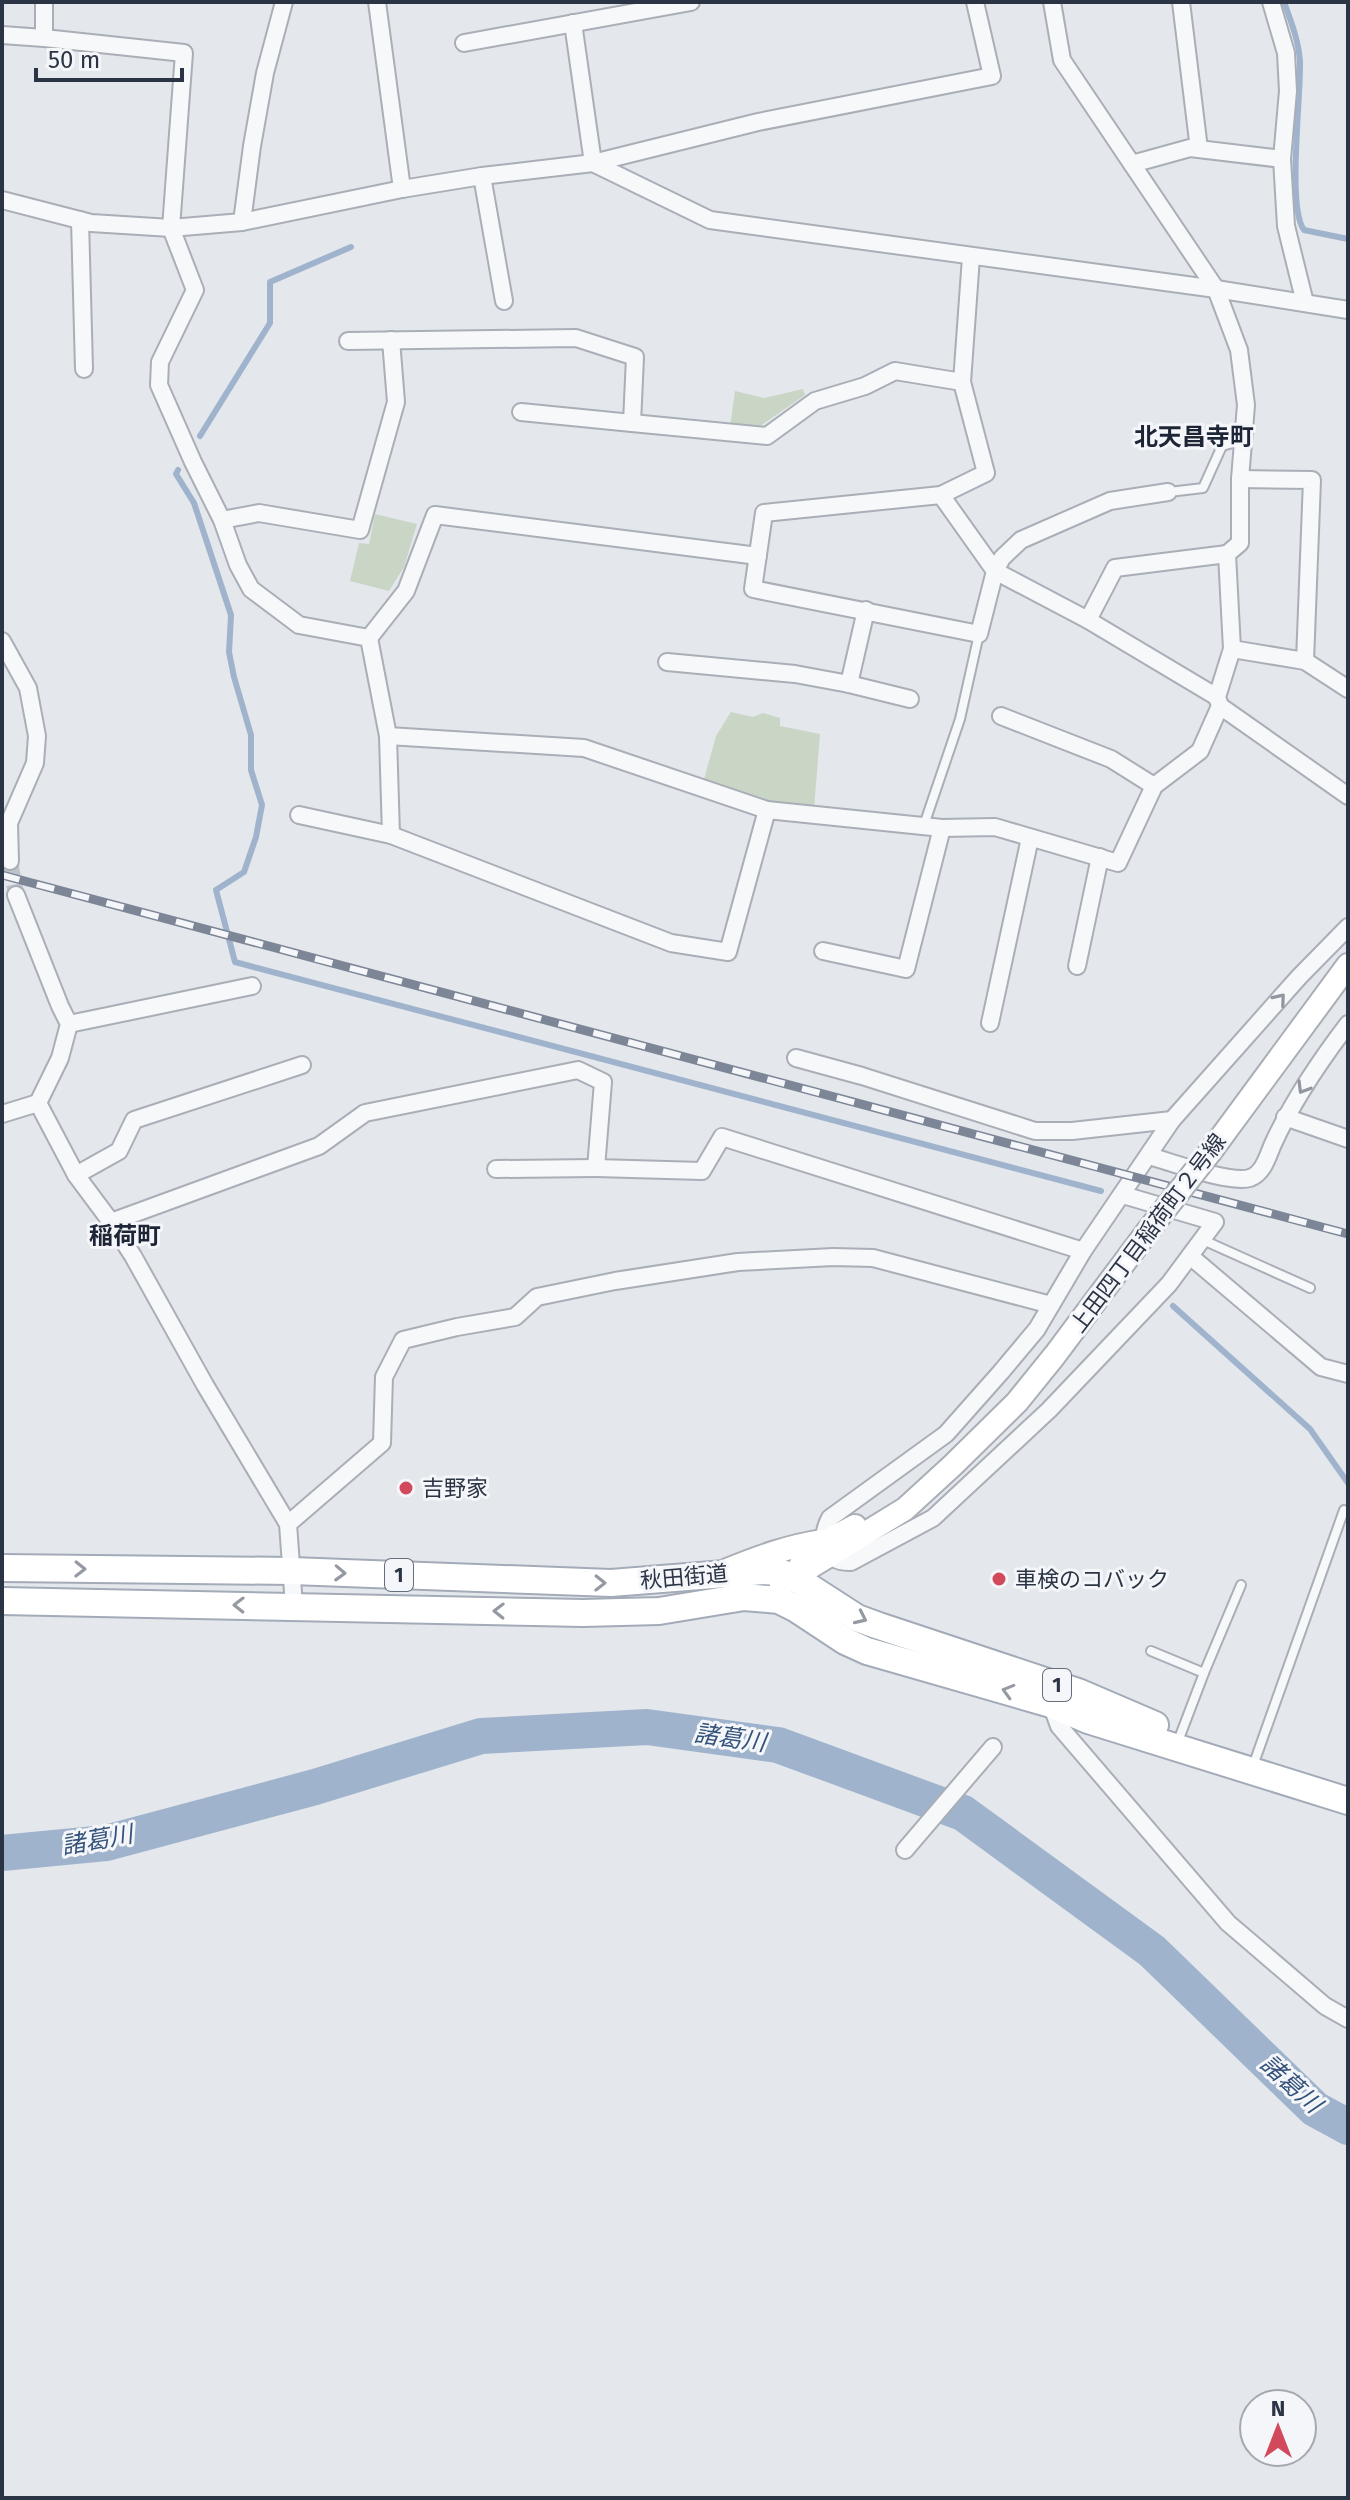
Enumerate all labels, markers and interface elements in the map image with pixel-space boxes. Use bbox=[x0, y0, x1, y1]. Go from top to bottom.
scale bar bbox=[36, 32, 182, 82]
text: 50 m bbox=[48, 46, 100, 74]
district label: 北天昌寺町 bbox=[1134, 423, 1254, 451]
one-way arrow bbox=[1270, 994, 1285, 1008]
one-way arrow bbox=[1297, 1079, 1313, 1094]
street label: 上田四丁目稲荷町２号線 bbox=[1064, 1128, 1232, 1338]
district label: 稲荷町 bbox=[89, 1222, 161, 1250]
place label: 吉野家 bbox=[422, 1475, 488, 1502]
marker: 吉野家 bbox=[397, 1479, 415, 1497]
road number: 1 bbox=[385, 1559, 413, 1591]
one-way arrow bbox=[74, 1560, 87, 1578]
street label: 秋田街道 bbox=[639, 1560, 729, 1594]
one-way arrow bbox=[334, 1565, 347, 1582]
place label: 車検のコバック bbox=[1015, 1566, 1169, 1593]
marker: 車検のコバック bbox=[990, 1570, 1008, 1588]
one-way arrow bbox=[594, 1574, 607, 1591]
one-way arrow bbox=[232, 1596, 245, 1614]
one-way arrow bbox=[492, 1603, 505, 1620]
one-way arrow bbox=[853, 1609, 868, 1625]
road number: 1 bbox=[1043, 1669, 1071, 1701]
one-way arrow bbox=[1001, 1684, 1015, 1701]
water label: 諸葛川 bbox=[692, 1719, 771, 1757]
water label: 諸葛川 bbox=[59, 1819, 138, 1860]
water label: 諸葛川 bbox=[1255, 2050, 1329, 2121]
north arrow bbox=[1238, 2388, 1318, 2468]
text: N bbox=[1271, 2395, 1285, 2422]

